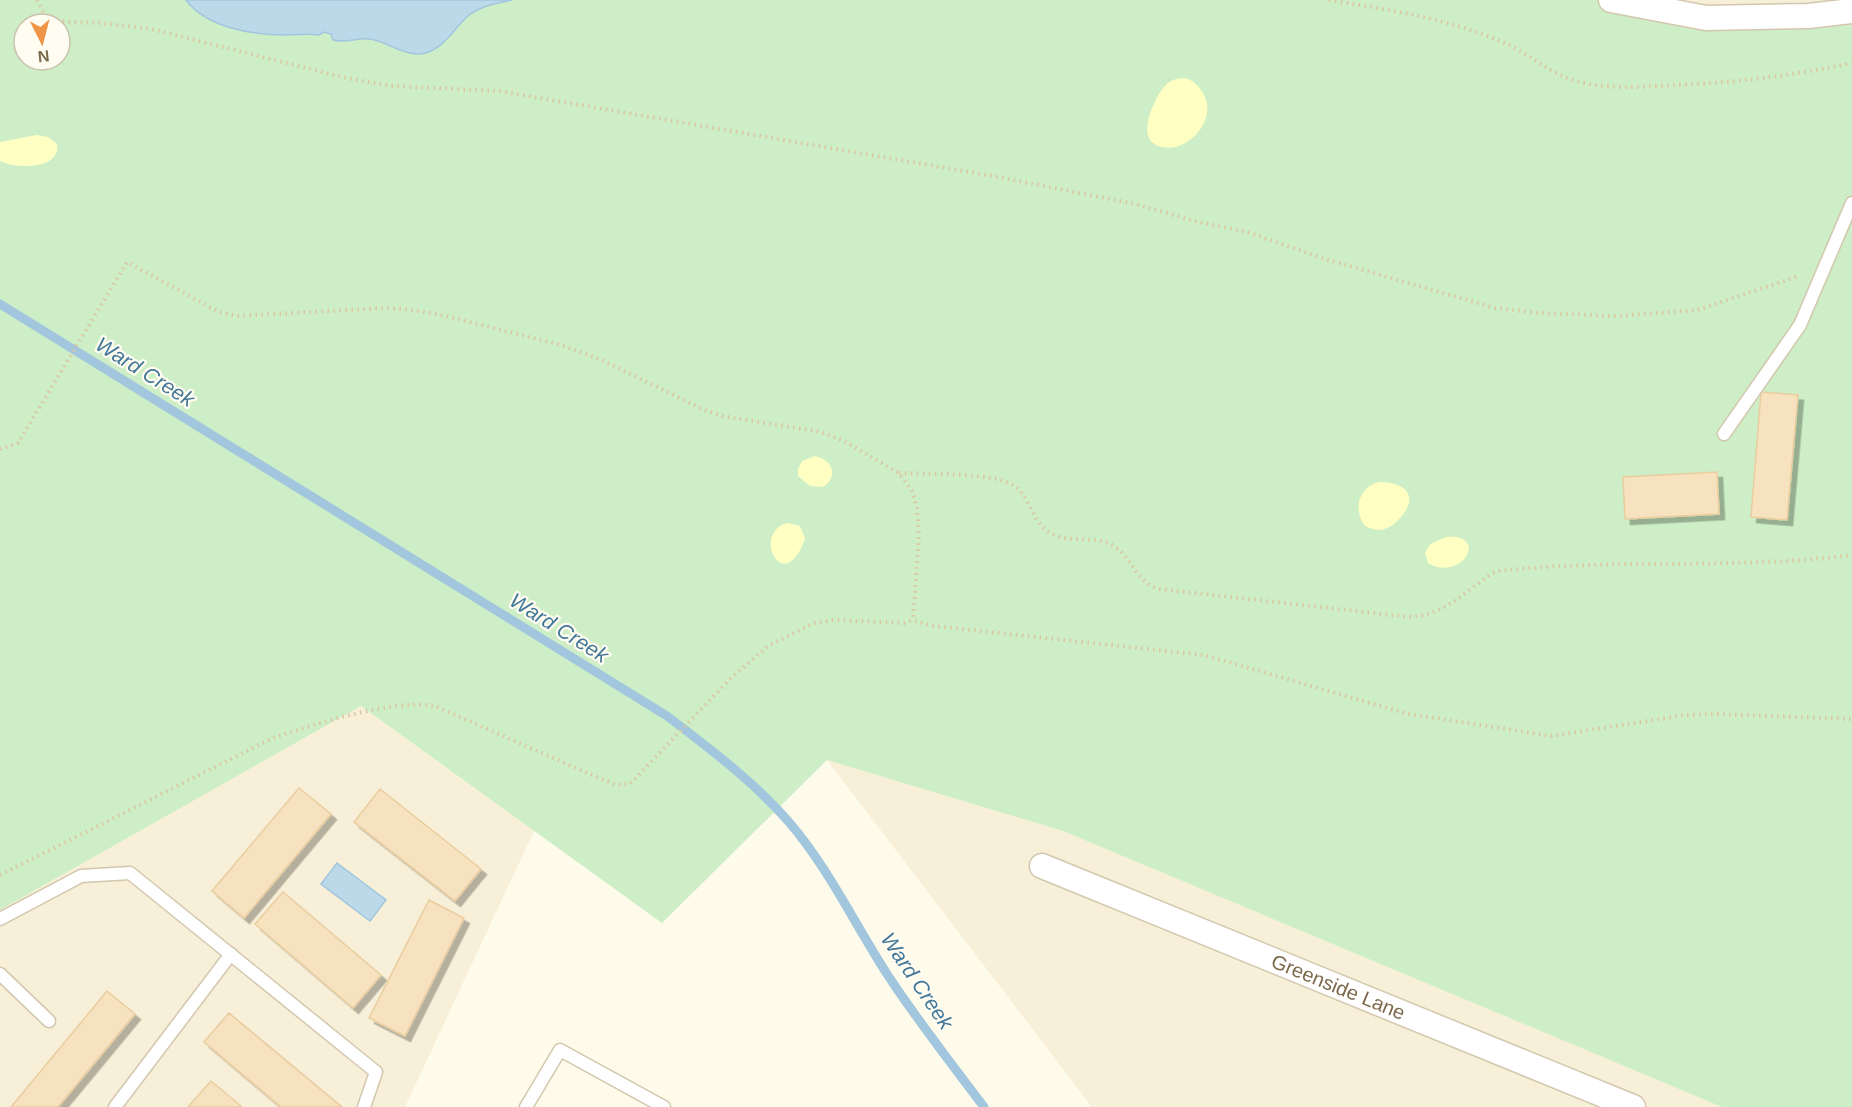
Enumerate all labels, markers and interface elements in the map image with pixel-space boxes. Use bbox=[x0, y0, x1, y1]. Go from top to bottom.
north arrow bbox=[12, 12, 72, 72]
text: N bbox=[37, 47, 50, 65]
water label: Ward Creek bbox=[92, 332, 200, 412]
water label: Ward Creek bbox=[506, 588, 614, 668]
water label: Ward Creek bbox=[877, 928, 959, 1035]
street label: Greenside Lane bbox=[1268, 950, 1408, 1024]

